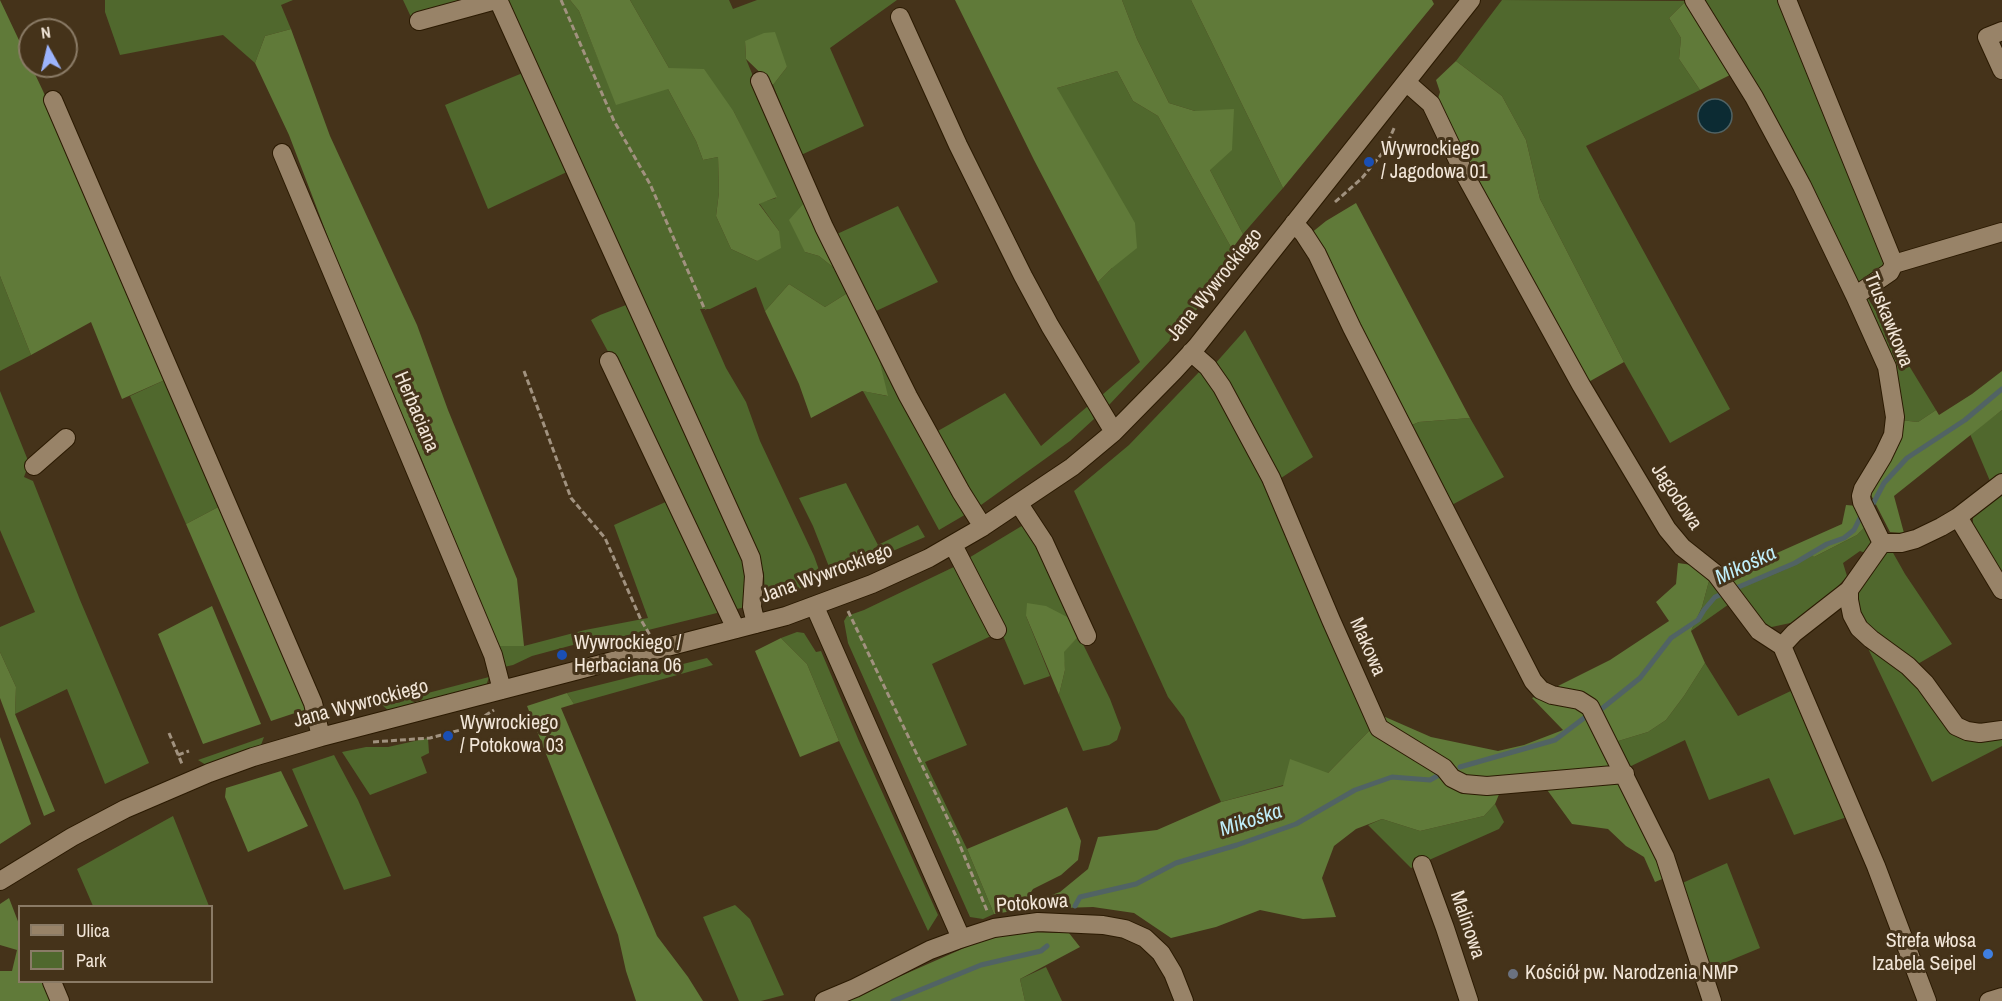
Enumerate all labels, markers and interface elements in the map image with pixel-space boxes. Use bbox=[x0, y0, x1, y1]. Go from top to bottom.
north arrow bbox=[18, 18, 78, 78]
text: N bbox=[40, 21, 52, 44]
place label: Wywrockiego / Jagodowa 01 bbox=[1381, 138, 1488, 185]
marker: Wywrockiego / Jagodowa 01 bbox=[1362, 155, 1376, 169]
street label: Jana Wywrockiego bbox=[1162, 224, 1268, 346]
street label: Truskawkowa bbox=[1858, 269, 1918, 371]
street label: Herbaciana bbox=[388, 368, 444, 456]
street label: Jagodowa bbox=[1645, 459, 1707, 535]
street label: Jana Wywrockiego bbox=[758, 539, 896, 609]
water label: Mikośka bbox=[1712, 541, 1780, 591]
street label: Makowa bbox=[1344, 614, 1390, 680]
place label: Wywrockiego / Herbaciana 06 bbox=[574, 632, 682, 679]
marker: Wywrockiego / Herbaciana 06 bbox=[555, 648, 569, 662]
street label: Jana Wywrockiego bbox=[291, 674, 431, 734]
place label: Wywrockiego / Potokowa 03 bbox=[460, 712, 564, 759]
marker: Wywrockiego / Potokowa 03 bbox=[441, 729, 455, 743]
water label: Mikośka bbox=[1217, 799, 1285, 843]
street label: Malinowa bbox=[1444, 888, 1490, 962]
street label: Potokowa bbox=[995, 890, 1069, 918]
legend bbox=[18, 905, 213, 983]
text: Ulica bbox=[76, 918, 110, 943]
place label: Strefa włosa Izabela Seipel bbox=[1872, 930, 1976, 977]
marker: Strefa włosa Izabela Seipel bbox=[1981, 947, 1995, 961]
text: Park bbox=[76, 948, 106, 973]
place label: Kościół pw. Narodzenia NMP bbox=[1525, 962, 1738, 986]
marker: Kościół pw. Narodzenia NMP bbox=[1506, 967, 1520, 981]

